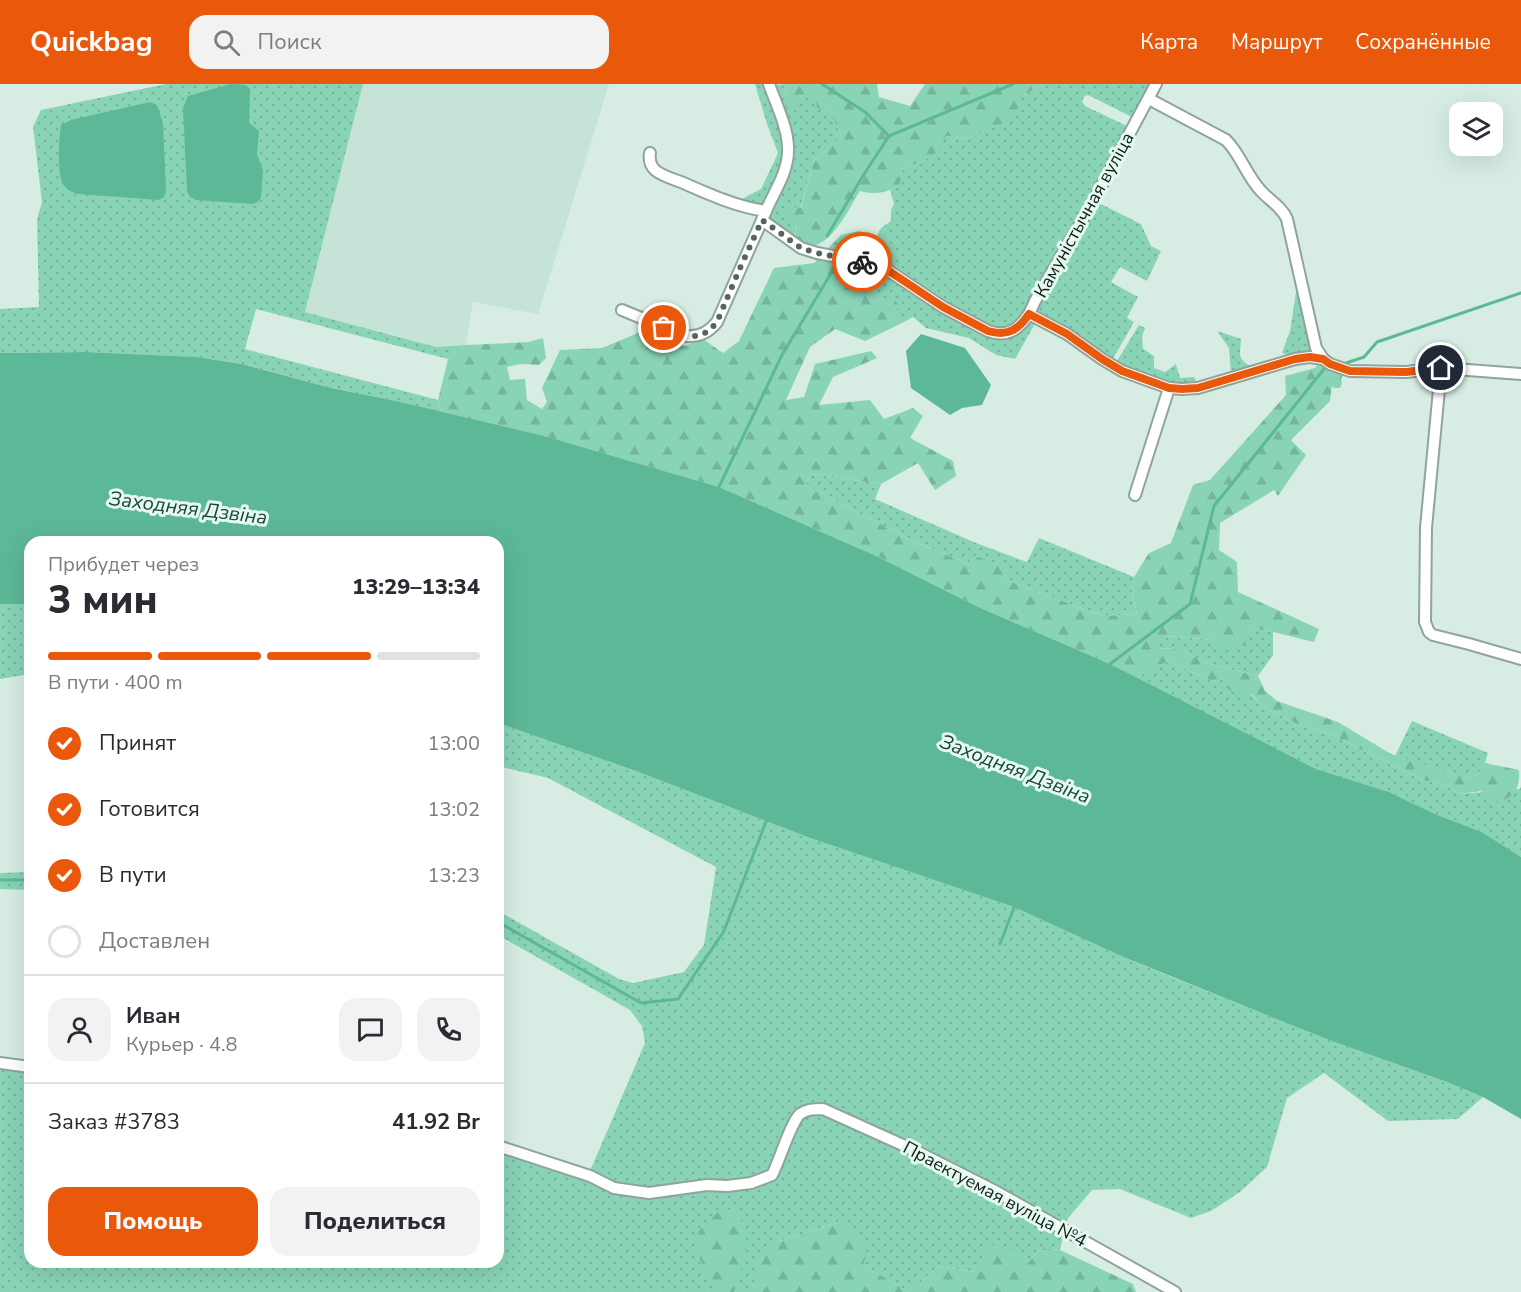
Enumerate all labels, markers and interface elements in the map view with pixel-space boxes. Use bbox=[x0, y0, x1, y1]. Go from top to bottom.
search box bbox=[189, 15, 609, 69]
text: Quickbag bbox=[30, 23, 153, 61]
icon: search bbox=[210, 26, 243, 59]
text: Поиск bbox=[258, 27, 322, 57]
text: Карта bbox=[1140, 28, 1198, 56]
text: Маршрут bbox=[1231, 28, 1322, 56]
text: Сохранённые bbox=[1355, 28, 1491, 56]
map controls bbox=[1449, 102, 1503, 156]
button: layers bbox=[1449, 102, 1503, 156]
street label: Камуністычная вуліца bbox=[1029, 128, 1139, 302]
courier bbox=[832, 232, 892, 292]
icon: bike bbox=[846, 246, 879, 279]
pin bbox=[638, 302, 689, 353]
icon: bag bbox=[647, 311, 680, 344]
pin bbox=[1415, 342, 1466, 393]
icon: home bbox=[1424, 351, 1457, 384]
water label: Заходняя Дзвіна bbox=[107, 485, 269, 531]
text: Прибудет через bbox=[48, 551, 199, 578]
text: 13:29–13:34 bbox=[352, 572, 480, 602]
text: 3 мин bbox=[48, 574, 158, 627]
text: В пути · 400 m bbox=[48, 669, 183, 696]
icon: check bbox=[48, 727, 81, 760]
text: Принят bbox=[99, 728, 176, 758]
water label: Заходняя Дзвіна bbox=[936, 728, 1094, 810]
text: 13:00 bbox=[427, 730, 480, 757]
icon: check bbox=[48, 793, 81, 826]
text: Готовится bbox=[99, 794, 200, 824]
text: 13:02 bbox=[427, 796, 480, 823]
icon: check bbox=[48, 859, 81, 892]
text: В пути bbox=[99, 860, 167, 890]
text: 13:23 bbox=[427, 862, 480, 889]
text: Доставлен bbox=[99, 926, 210, 956]
button: person bbox=[48, 998, 111, 1061]
button: chat bbox=[339, 998, 402, 1061]
button: phone bbox=[417, 998, 480, 1061]
text: Иван bbox=[126, 1001, 181, 1031]
text: Курьер · 4.8 bbox=[126, 1031, 238, 1058]
text: Заказ #3783 bbox=[48, 1107, 180, 1137]
text: 41.92 Br bbox=[392, 1107, 480, 1137]
street label: Праектуемая вуліца №4 bbox=[899, 1135, 1091, 1253]
button: Помощь bbox=[48, 1187, 258, 1256]
button: Поделиться bbox=[270, 1187, 480, 1256]

